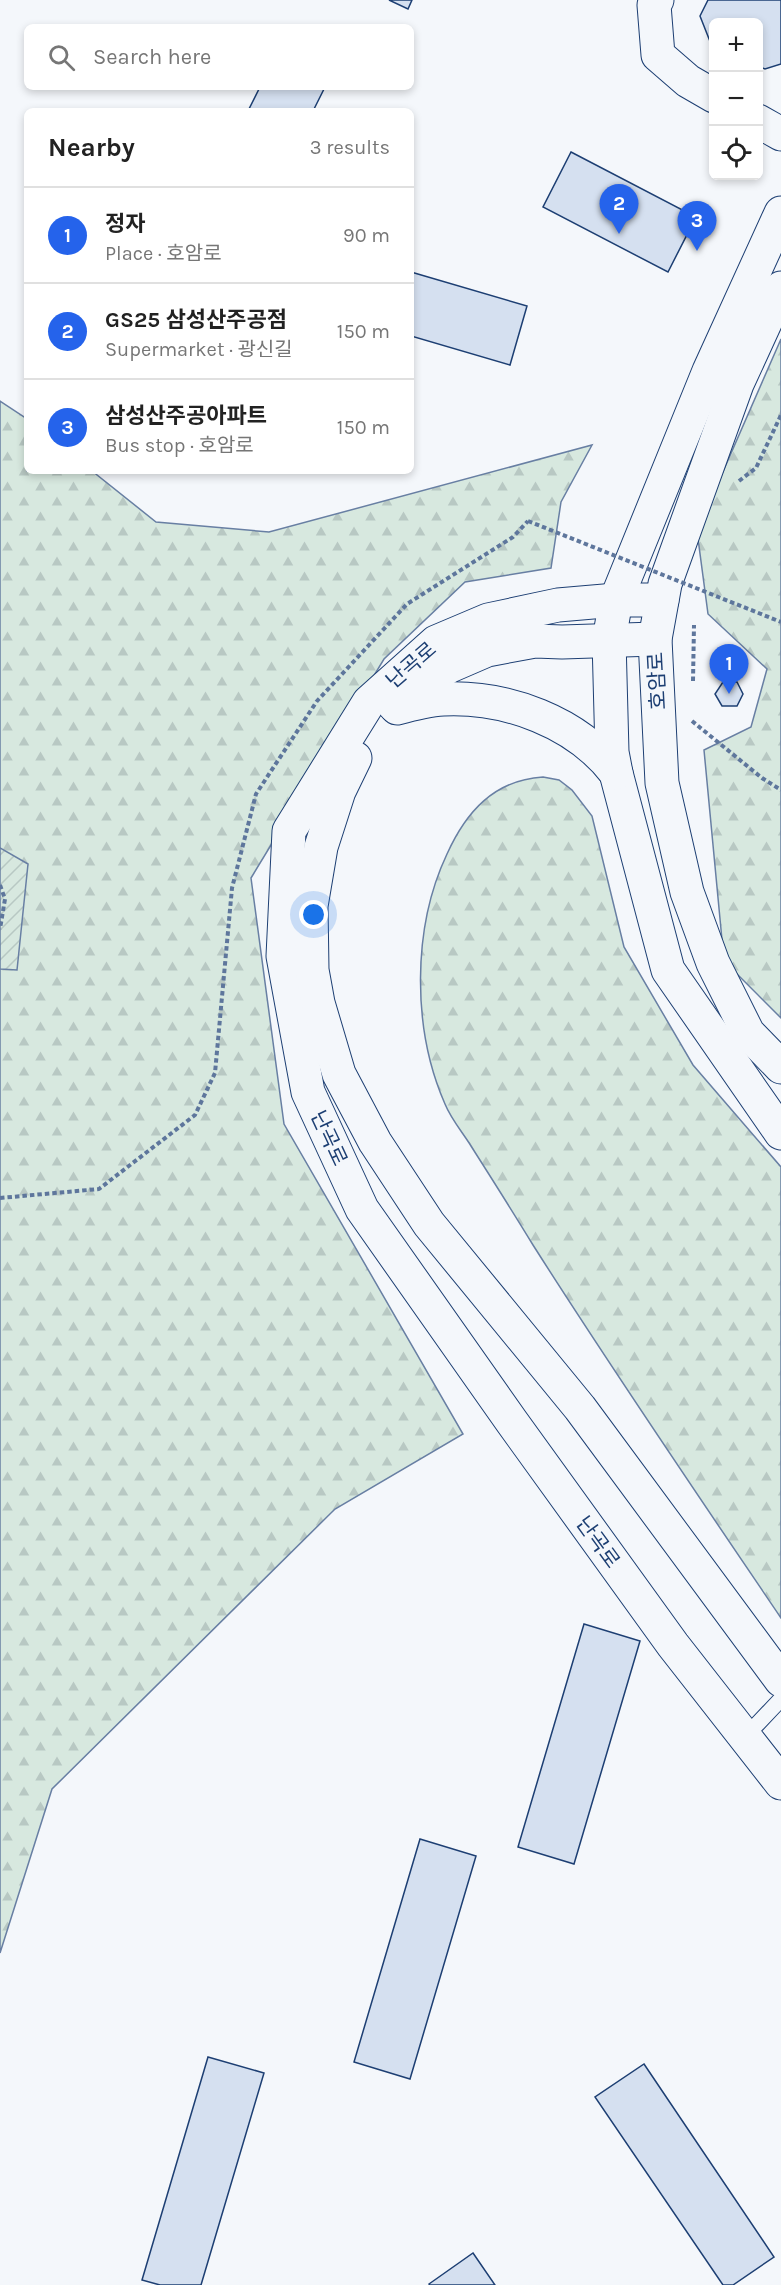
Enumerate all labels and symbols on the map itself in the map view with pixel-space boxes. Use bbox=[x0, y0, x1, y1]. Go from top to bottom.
pin: 2 bbox=[600, 184, 638, 234]
pin: 3 bbox=[678, 202, 716, 251]
street label: 난곡로 bbox=[381, 637, 441, 693]
pin: 1 bbox=[710, 644, 748, 694]
street label: 호암로 bbox=[643, 651, 671, 711]
your location bbox=[299, 900, 328, 929]
street label: 난곡로 bbox=[306, 1107, 352, 1169]
street label: 난곡로 bbox=[571, 1511, 625, 1573]

